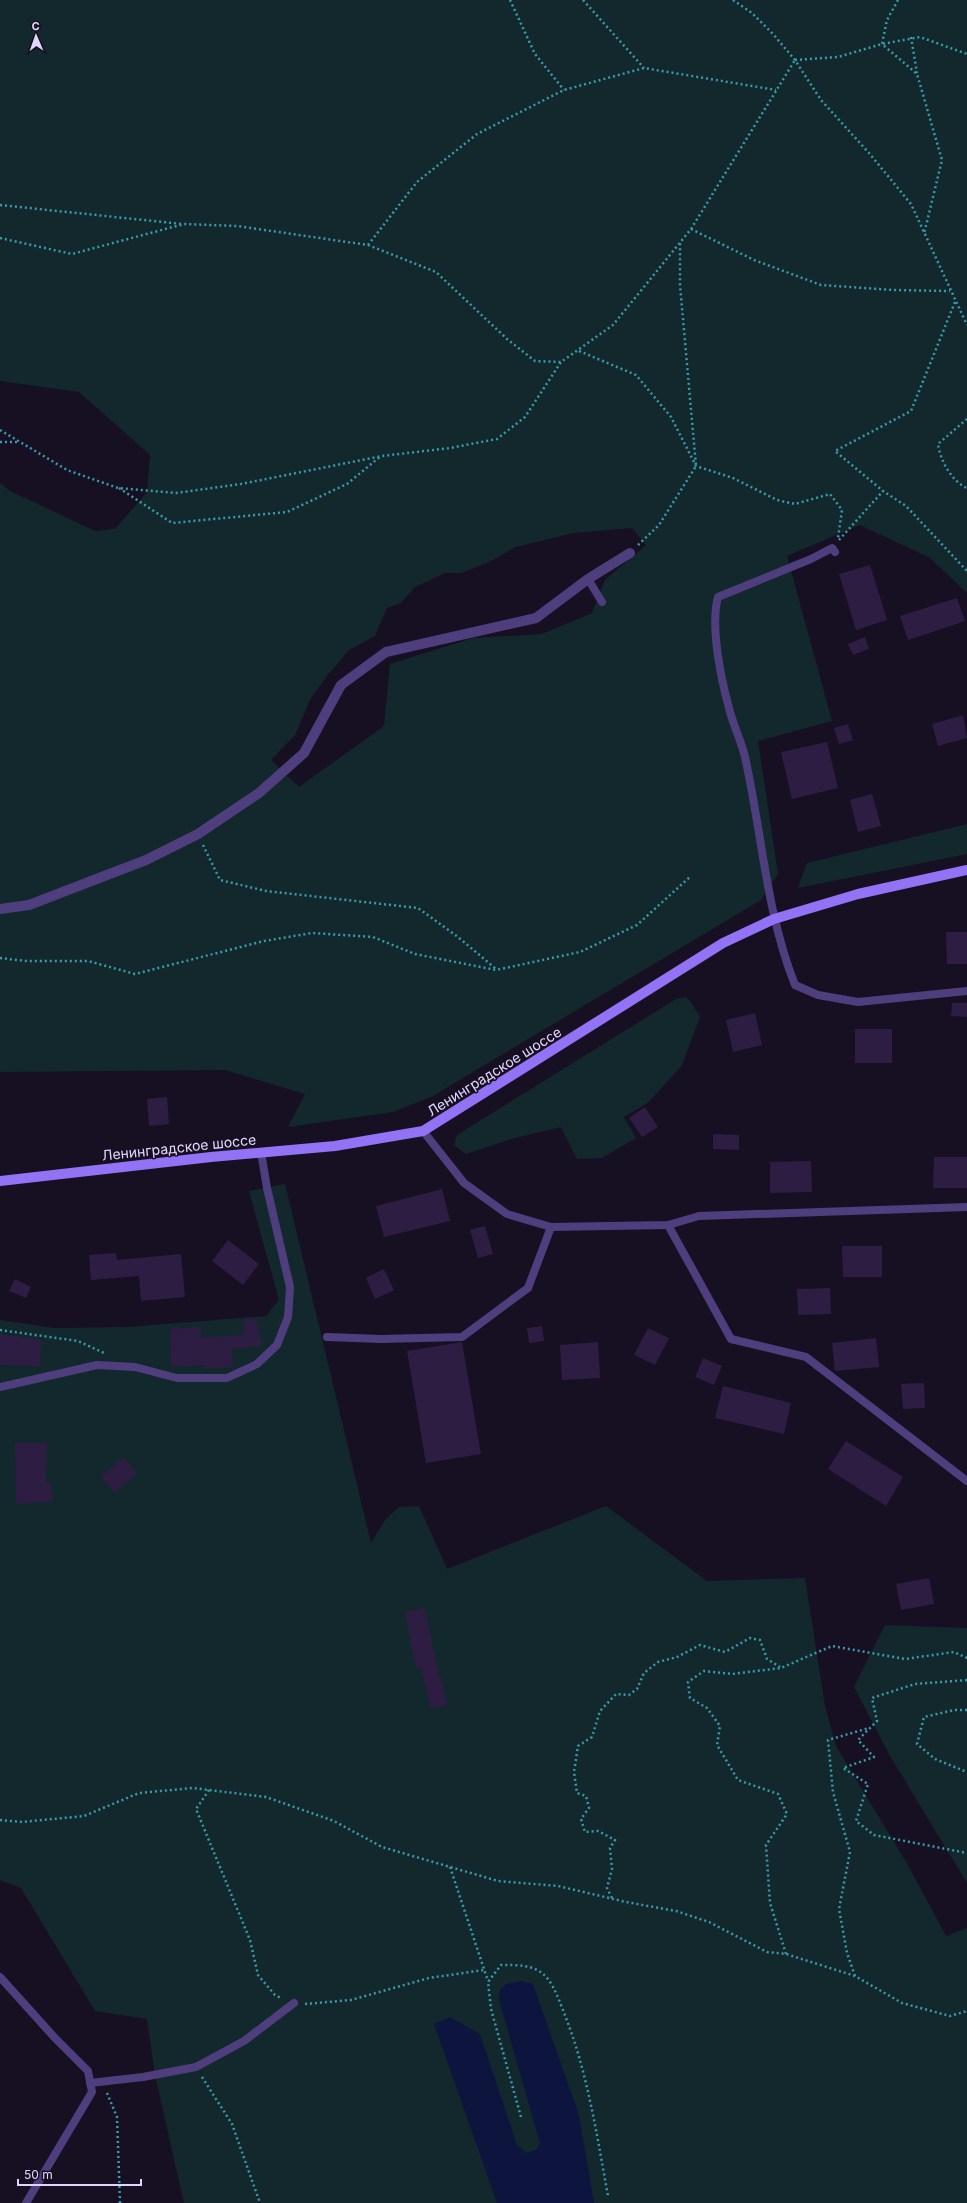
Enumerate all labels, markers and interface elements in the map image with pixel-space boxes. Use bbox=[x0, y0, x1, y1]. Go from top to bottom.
north arrow bbox=[16, 16, 56, 56]
text: С bbox=[31, 19, 40, 33]
street label: Ленинградское шоссе bbox=[424, 1023, 564, 1119]
street label: Ленинградское шоссе bbox=[101, 1130, 257, 1164]
scale bar bbox=[18, 2161, 141, 2187]
text: 50 m bbox=[24, 2167, 53, 2182]

